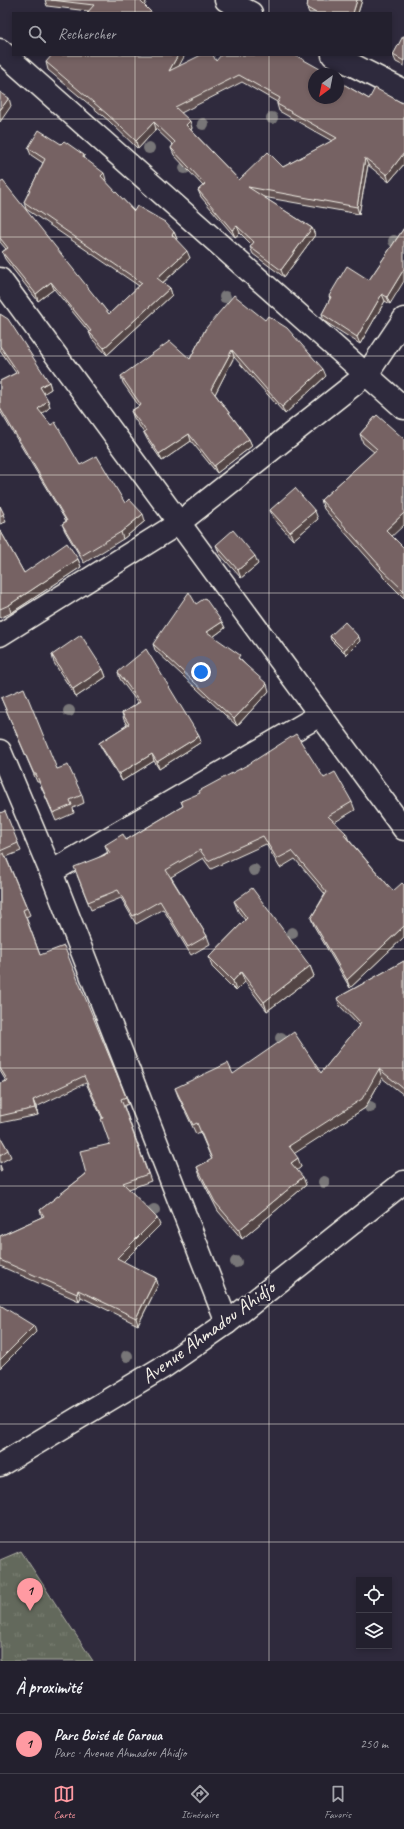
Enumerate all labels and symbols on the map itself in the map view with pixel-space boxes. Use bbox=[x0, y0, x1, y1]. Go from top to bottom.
north arrow bbox=[308, 68, 344, 104]
your location bbox=[191, 662, 211, 682]
street label: Avenue Ahmadou Ahidjo bbox=[136, 1274, 281, 1389]
pin: 1 bbox=[17, 1578, 43, 1611]

